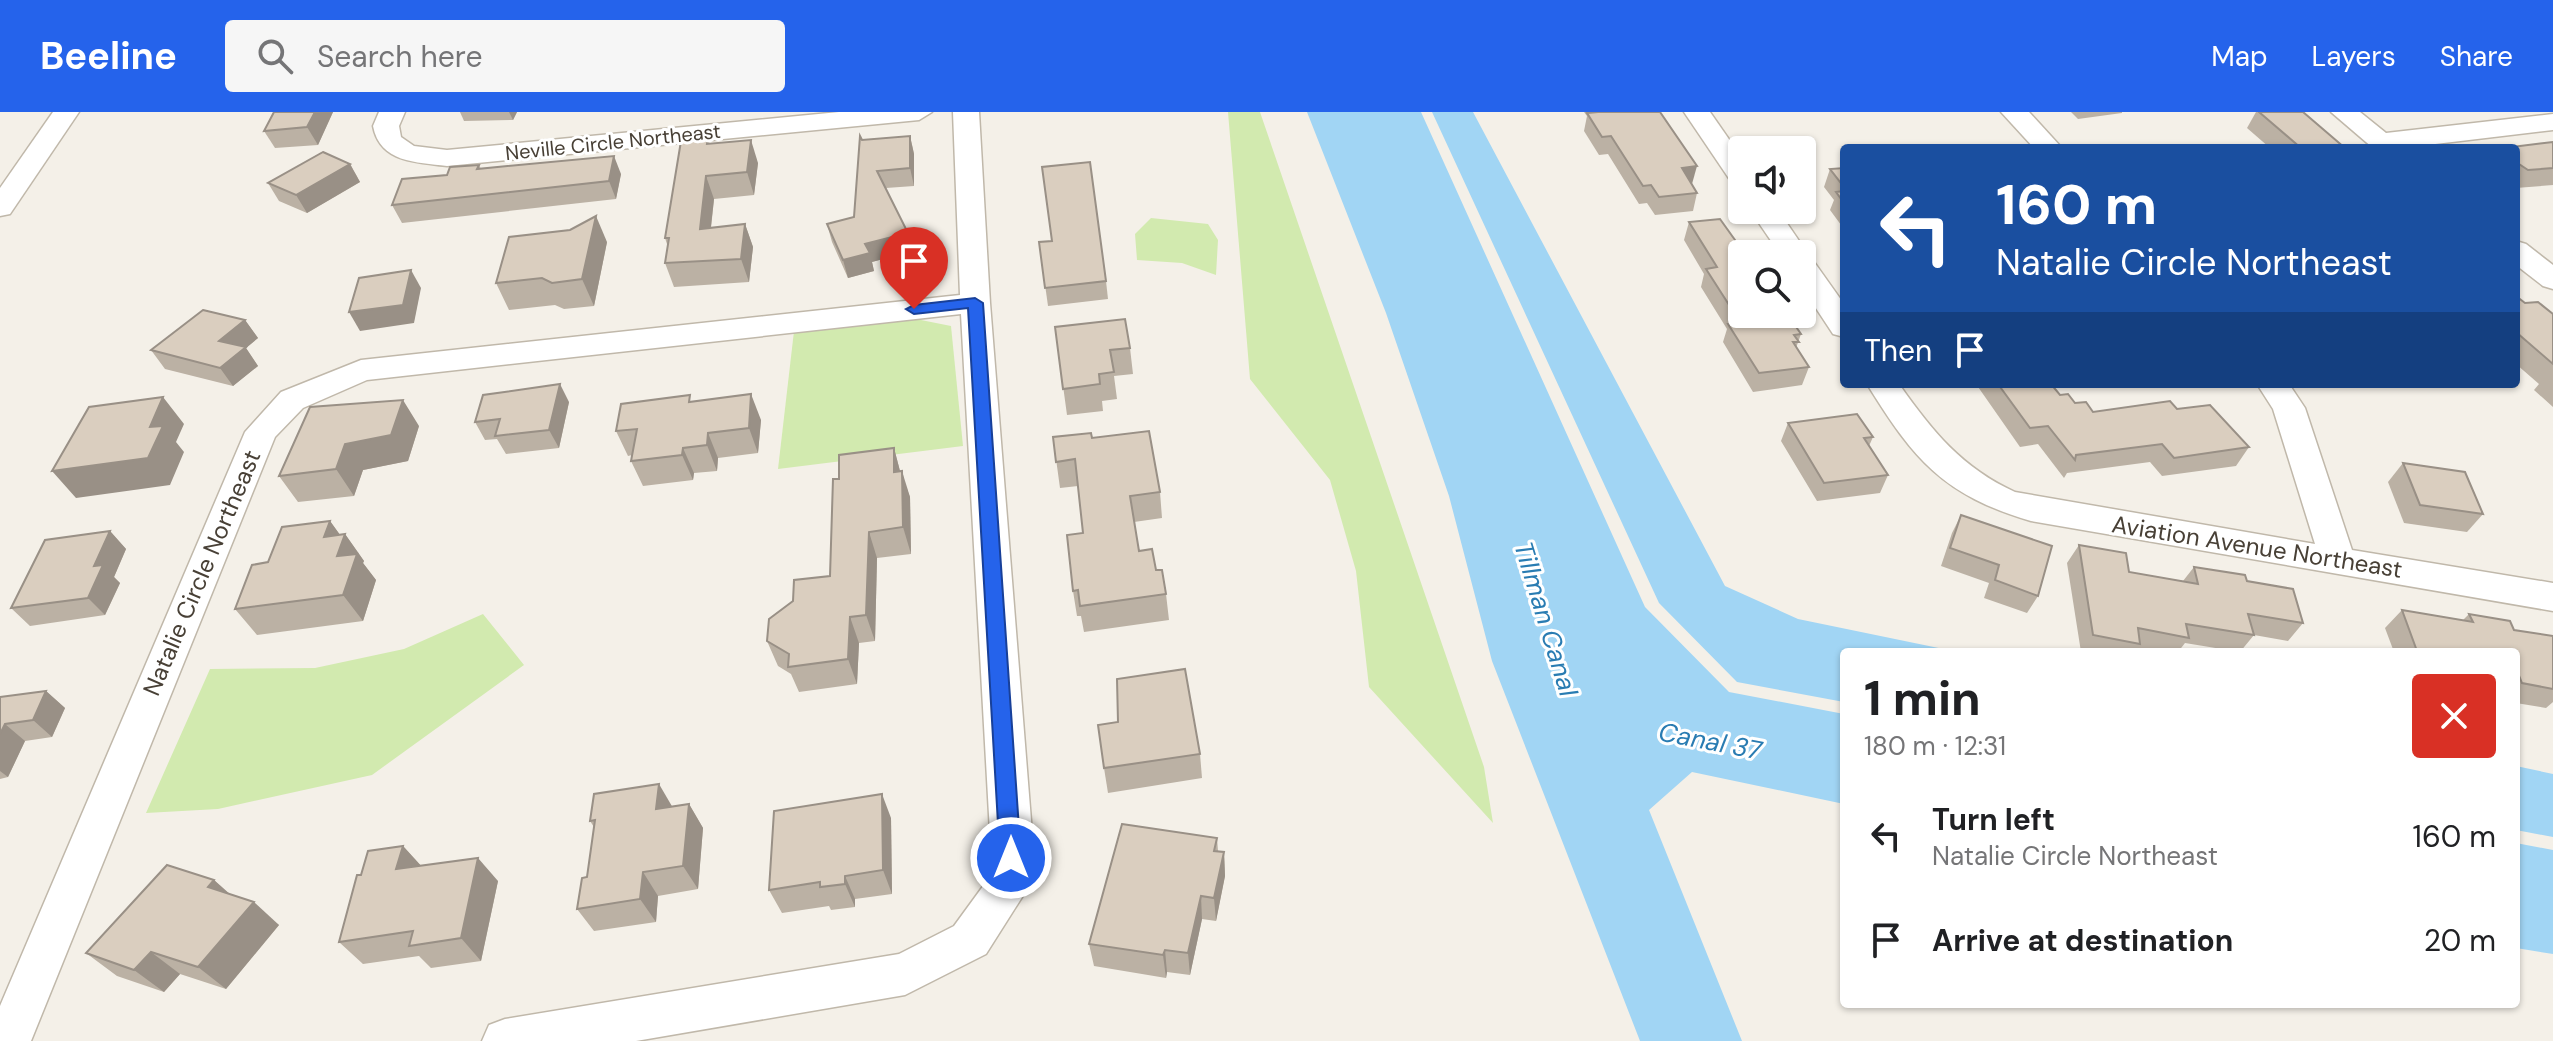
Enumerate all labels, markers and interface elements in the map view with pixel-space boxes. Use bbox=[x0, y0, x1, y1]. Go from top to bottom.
search box bbox=[225, 20, 785, 92]
text: Beeline bbox=[40, 31, 177, 81]
icon: search bbox=[253, 34, 297, 78]
text: Search here bbox=[317, 37, 482, 76]
text: Map bbox=[2211, 38, 2268, 75]
text: Layers bbox=[2312, 38, 2396, 75]
text: Share bbox=[2440, 38, 2513, 75]
street label: Neville Circle Northeast bbox=[504, 118, 722, 166]
map controls bbox=[1728, 136, 1816, 328]
button: sound bbox=[1728, 136, 1816, 224]
text: 160 m bbox=[1996, 168, 2157, 241]
icon: left bbox=[1864, 176, 1968, 280]
pin bbox=[880, 227, 948, 309]
icon: arrive bbox=[892, 239, 936, 283]
text: Natalie Circle Northeast bbox=[1996, 239, 2392, 286]
button: search bbox=[1728, 240, 1816, 328]
icon: arrive bbox=[1948, 328, 1992, 372]
text: Then bbox=[1864, 331, 1932, 370]
street label: Natalie Circle Northeast bbox=[136, 445, 267, 700]
street label: Aviation Avenue Northeast bbox=[2110, 508, 2405, 585]
water label: Tillman Canal bbox=[1506, 537, 1586, 702]
text: 1 min bbox=[1864, 667, 1981, 730]
button: close bbox=[2412, 674, 2496, 758]
water label: Canal 37 bbox=[1656, 714, 1765, 768]
text: 180 m · 12:31 bbox=[1864, 729, 2006, 763]
text: Turn left bbox=[1932, 800, 2055, 839]
icon: left bbox=[1864, 814, 1908, 858]
position arrow bbox=[969, 816, 1053, 900]
text: 160 m bbox=[2413, 817, 2496, 856]
text: Natalie Circle Northeast bbox=[1932, 839, 2218, 873]
icon: arrive bbox=[1864, 918, 1908, 962]
text: Arrive at destination bbox=[1932, 921, 2233, 960]
text: 20 m bbox=[2424, 921, 2496, 960]

